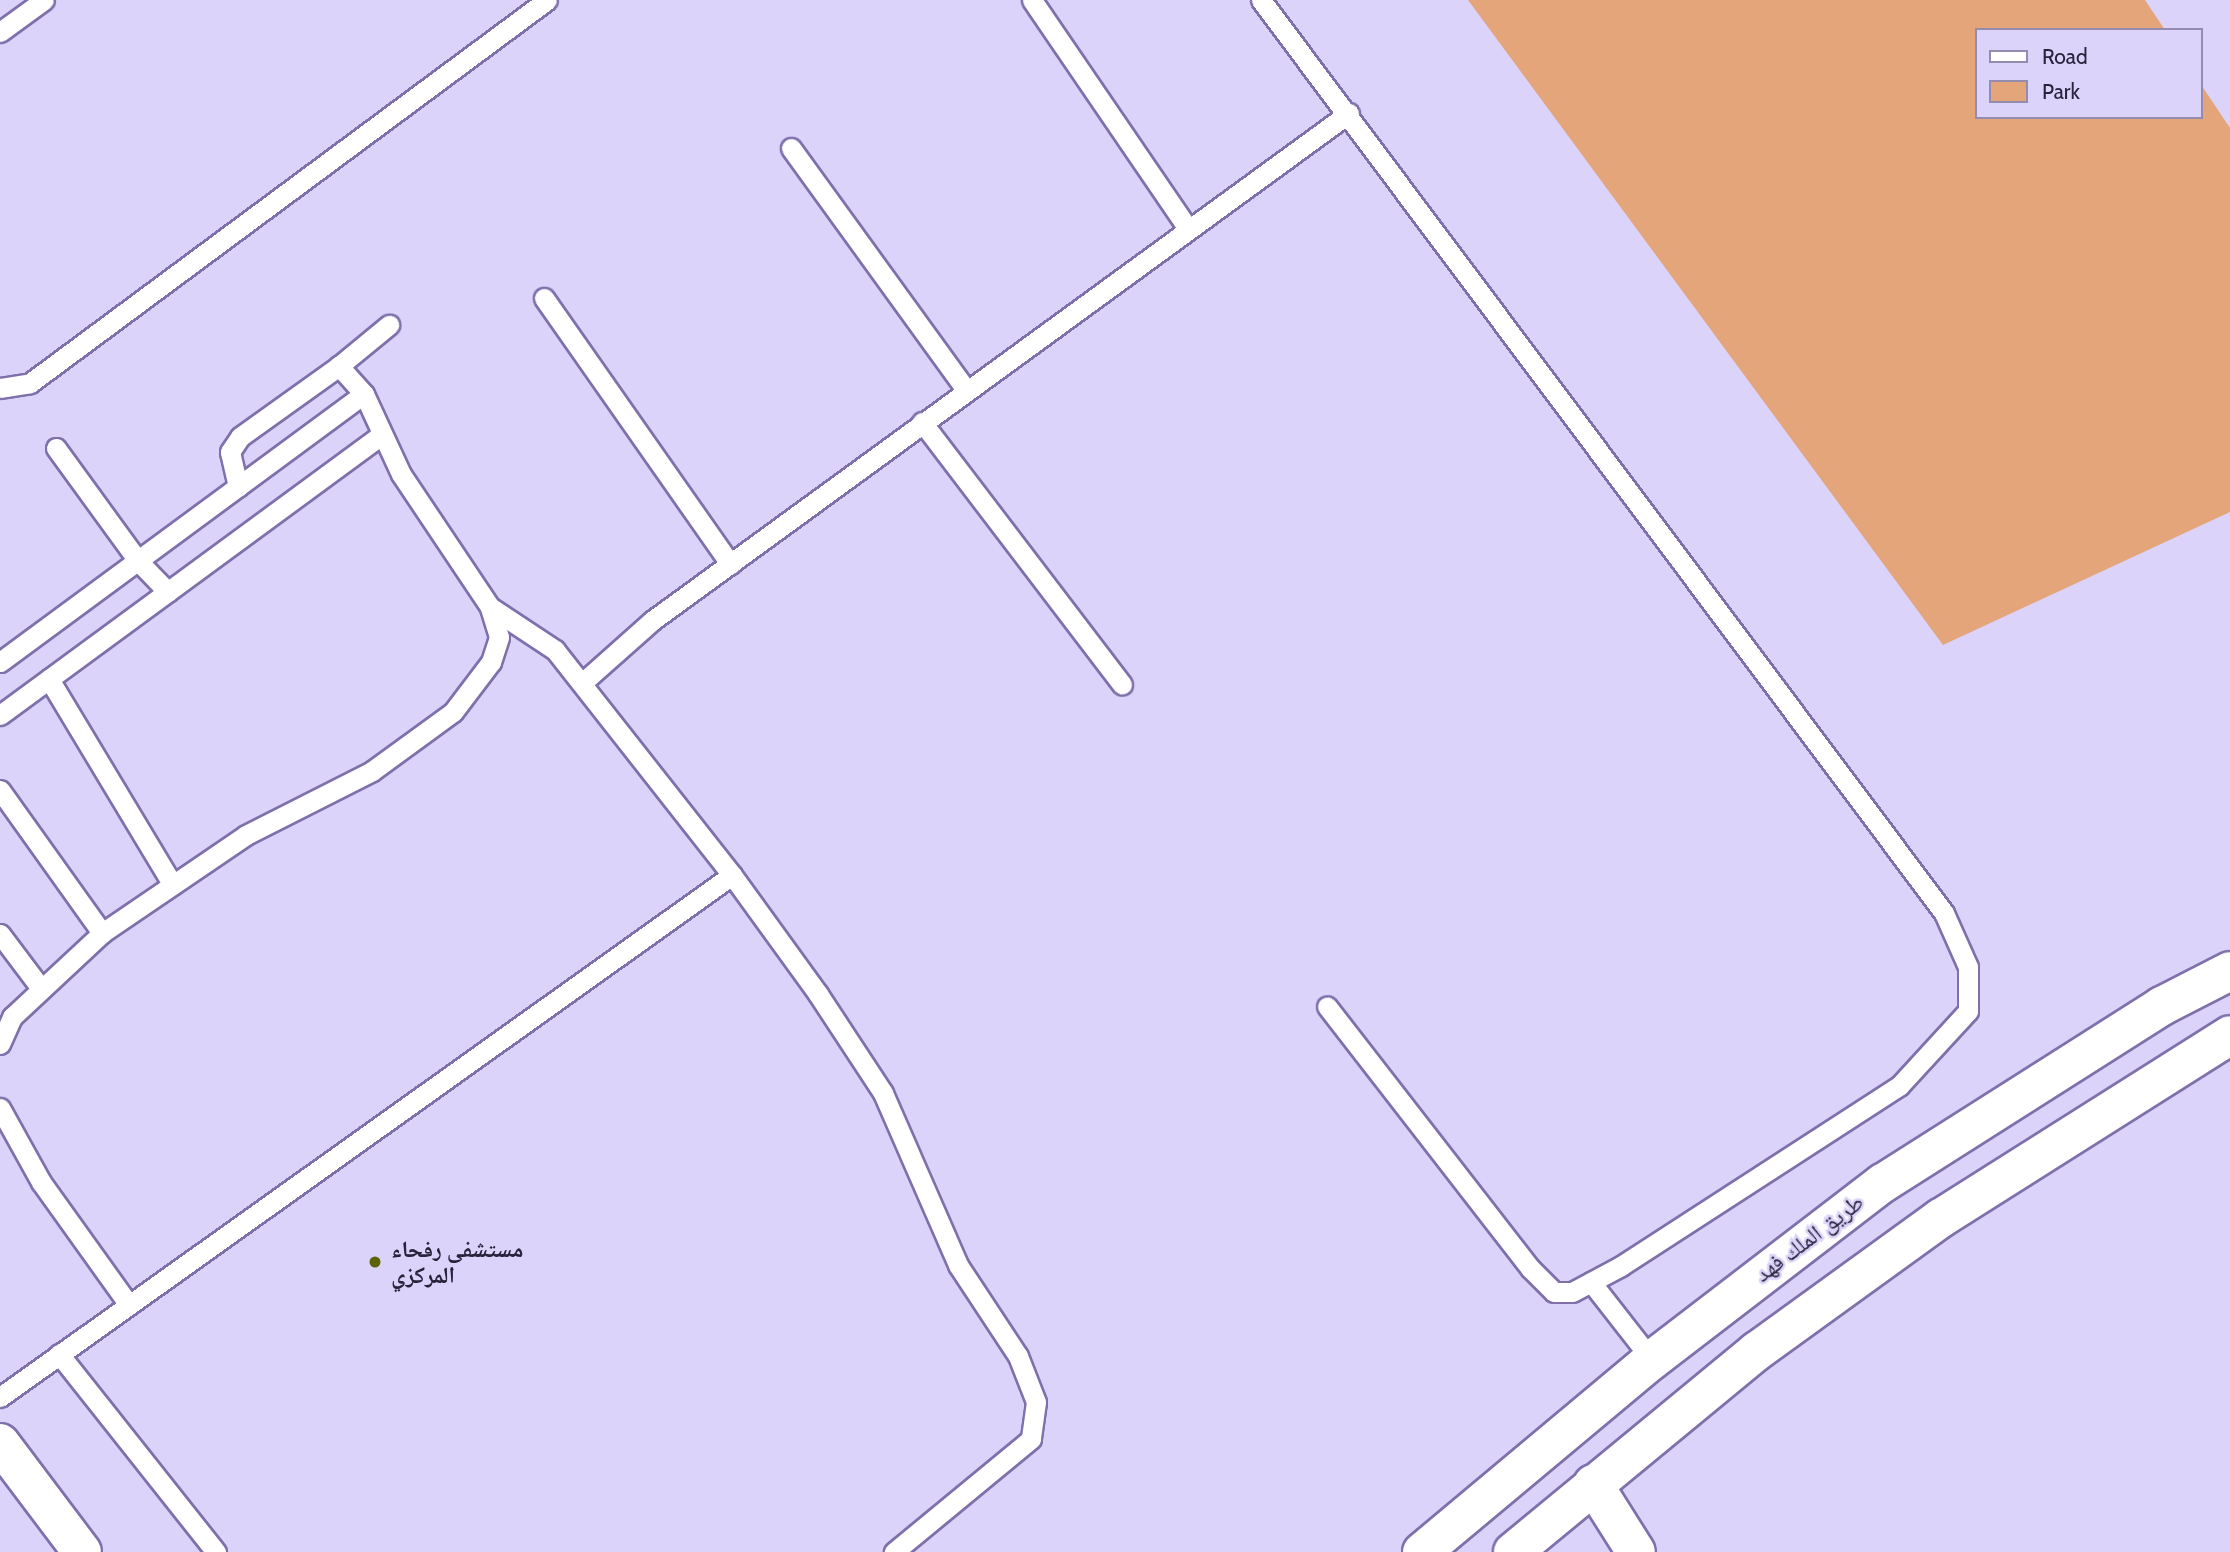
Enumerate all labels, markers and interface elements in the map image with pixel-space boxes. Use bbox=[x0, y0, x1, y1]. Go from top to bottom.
legend bbox=[1974, 28, 2202, 119]
text: Road bbox=[2042, 44, 2088, 69]
text: Park bbox=[2042, 79, 2080, 104]
street label: طريق الملك فهد bbox=[1749, 1188, 1869, 1288]
place label: مستشفى رفحاء المركزي bbox=[391, 1235, 523, 1289]
marker: مستشفى رفحاء المركزي bbox=[365, 1252, 385, 1272]

